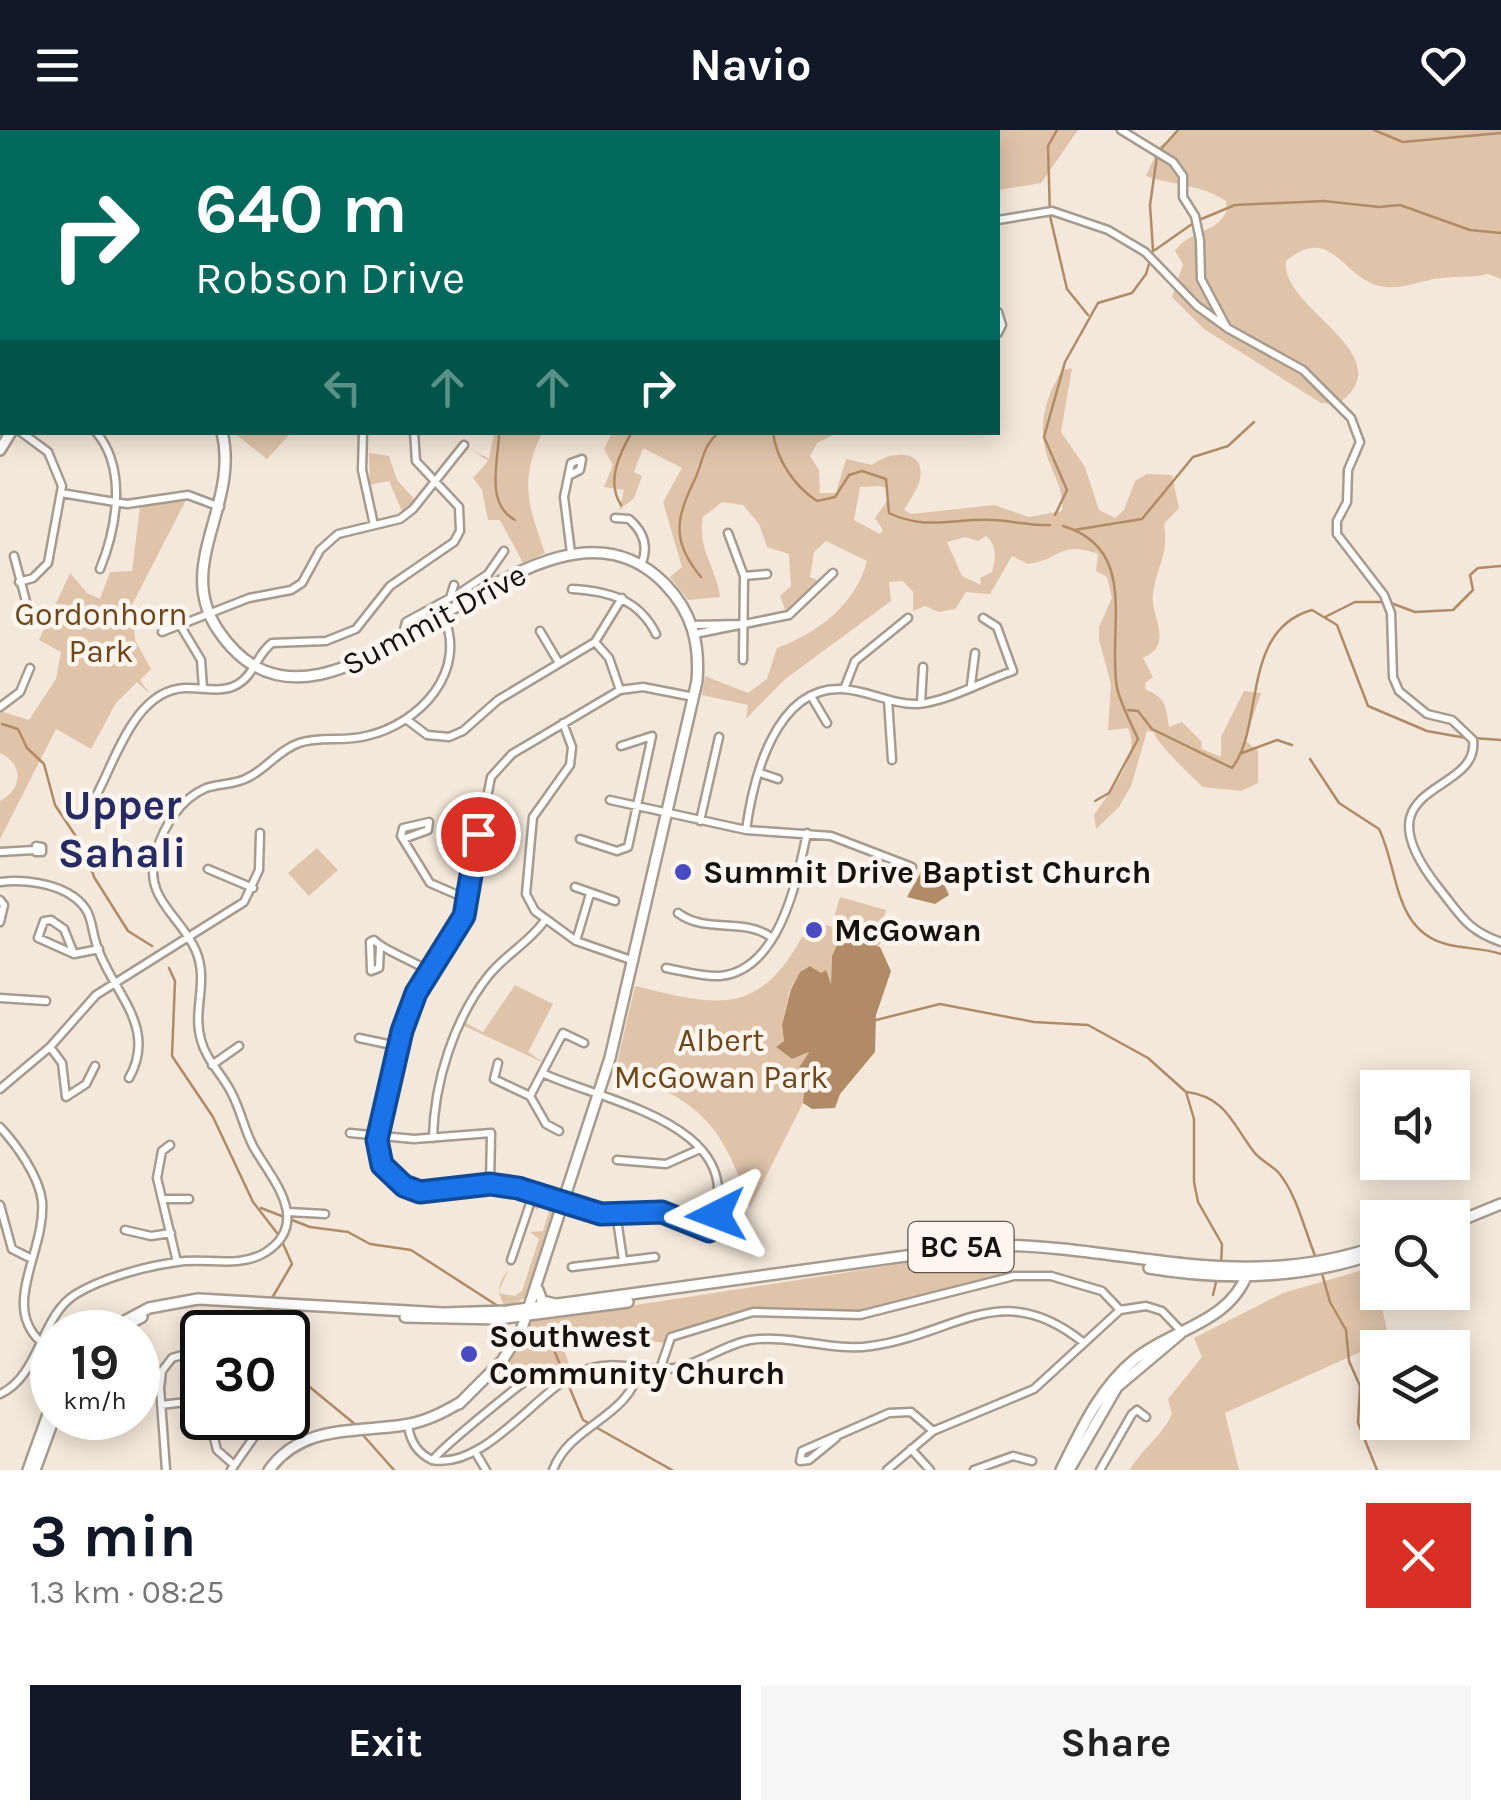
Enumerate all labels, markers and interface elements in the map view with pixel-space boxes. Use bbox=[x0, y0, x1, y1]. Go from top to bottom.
icon: menu bbox=[30, 38, 85, 93]
icon: heart bbox=[1416, 38, 1471, 93]
text: Navio bbox=[689, 39, 812, 91]
text: 640 m bbox=[195, 168, 408, 250]
icon: right bbox=[30, 170, 160, 300]
text: Robson Drive bbox=[195, 252, 465, 304]
icon: left bbox=[315, 360, 370, 415]
icon: ahead bbox=[420, 360, 475, 415]
icon: ahead bbox=[525, 360, 580, 415]
icon: right bbox=[630, 360, 685, 415]
street label: Summit Drive bbox=[336, 556, 532, 683]
park label: Gordonhorn Park bbox=[14, 596, 188, 670]
district label: Upper Sahali bbox=[58, 780, 186, 878]
pin bbox=[436, 792, 521, 877]
icon: arrive bbox=[451, 807, 506, 862]
place label: Summit Drive Baptist Church bbox=[703, 854, 1152, 891]
marker: Summit Drive Baptist Church bbox=[672, 861, 694, 883]
place label: McGowan bbox=[834, 912, 982, 949]
marker: McGowan bbox=[803, 919, 825, 941]
park label: Albert McGowan Park bbox=[614, 1022, 828, 1096]
map controls bbox=[1360, 1070, 1470, 1440]
button: sound bbox=[1360, 1070, 1470, 1180]
position arrow bbox=[664, 1163, 768, 1267]
button: search bbox=[1360, 1200, 1470, 1310]
road number: BC 5A bbox=[908, 1222, 1014, 1272]
speed limit sign: 30 bbox=[180, 1310, 310, 1440]
place label: Southwest Community Church bbox=[489, 1318, 785, 1392]
button: layers bbox=[1360, 1330, 1470, 1440]
text: 19 bbox=[71, 1333, 119, 1392]
marker: Southwest Community Church bbox=[458, 1343, 480, 1365]
text: km/h bbox=[63, 1386, 127, 1415]
text: 3 min bbox=[30, 1501, 197, 1571]
button: close bbox=[1366, 1503, 1471, 1608]
text: 1.3 km · 08:25 bbox=[30, 1574, 224, 1611]
button: Exit bbox=[30, 1685, 741, 1800]
button: Share bbox=[761, 1685, 1471, 1800]

